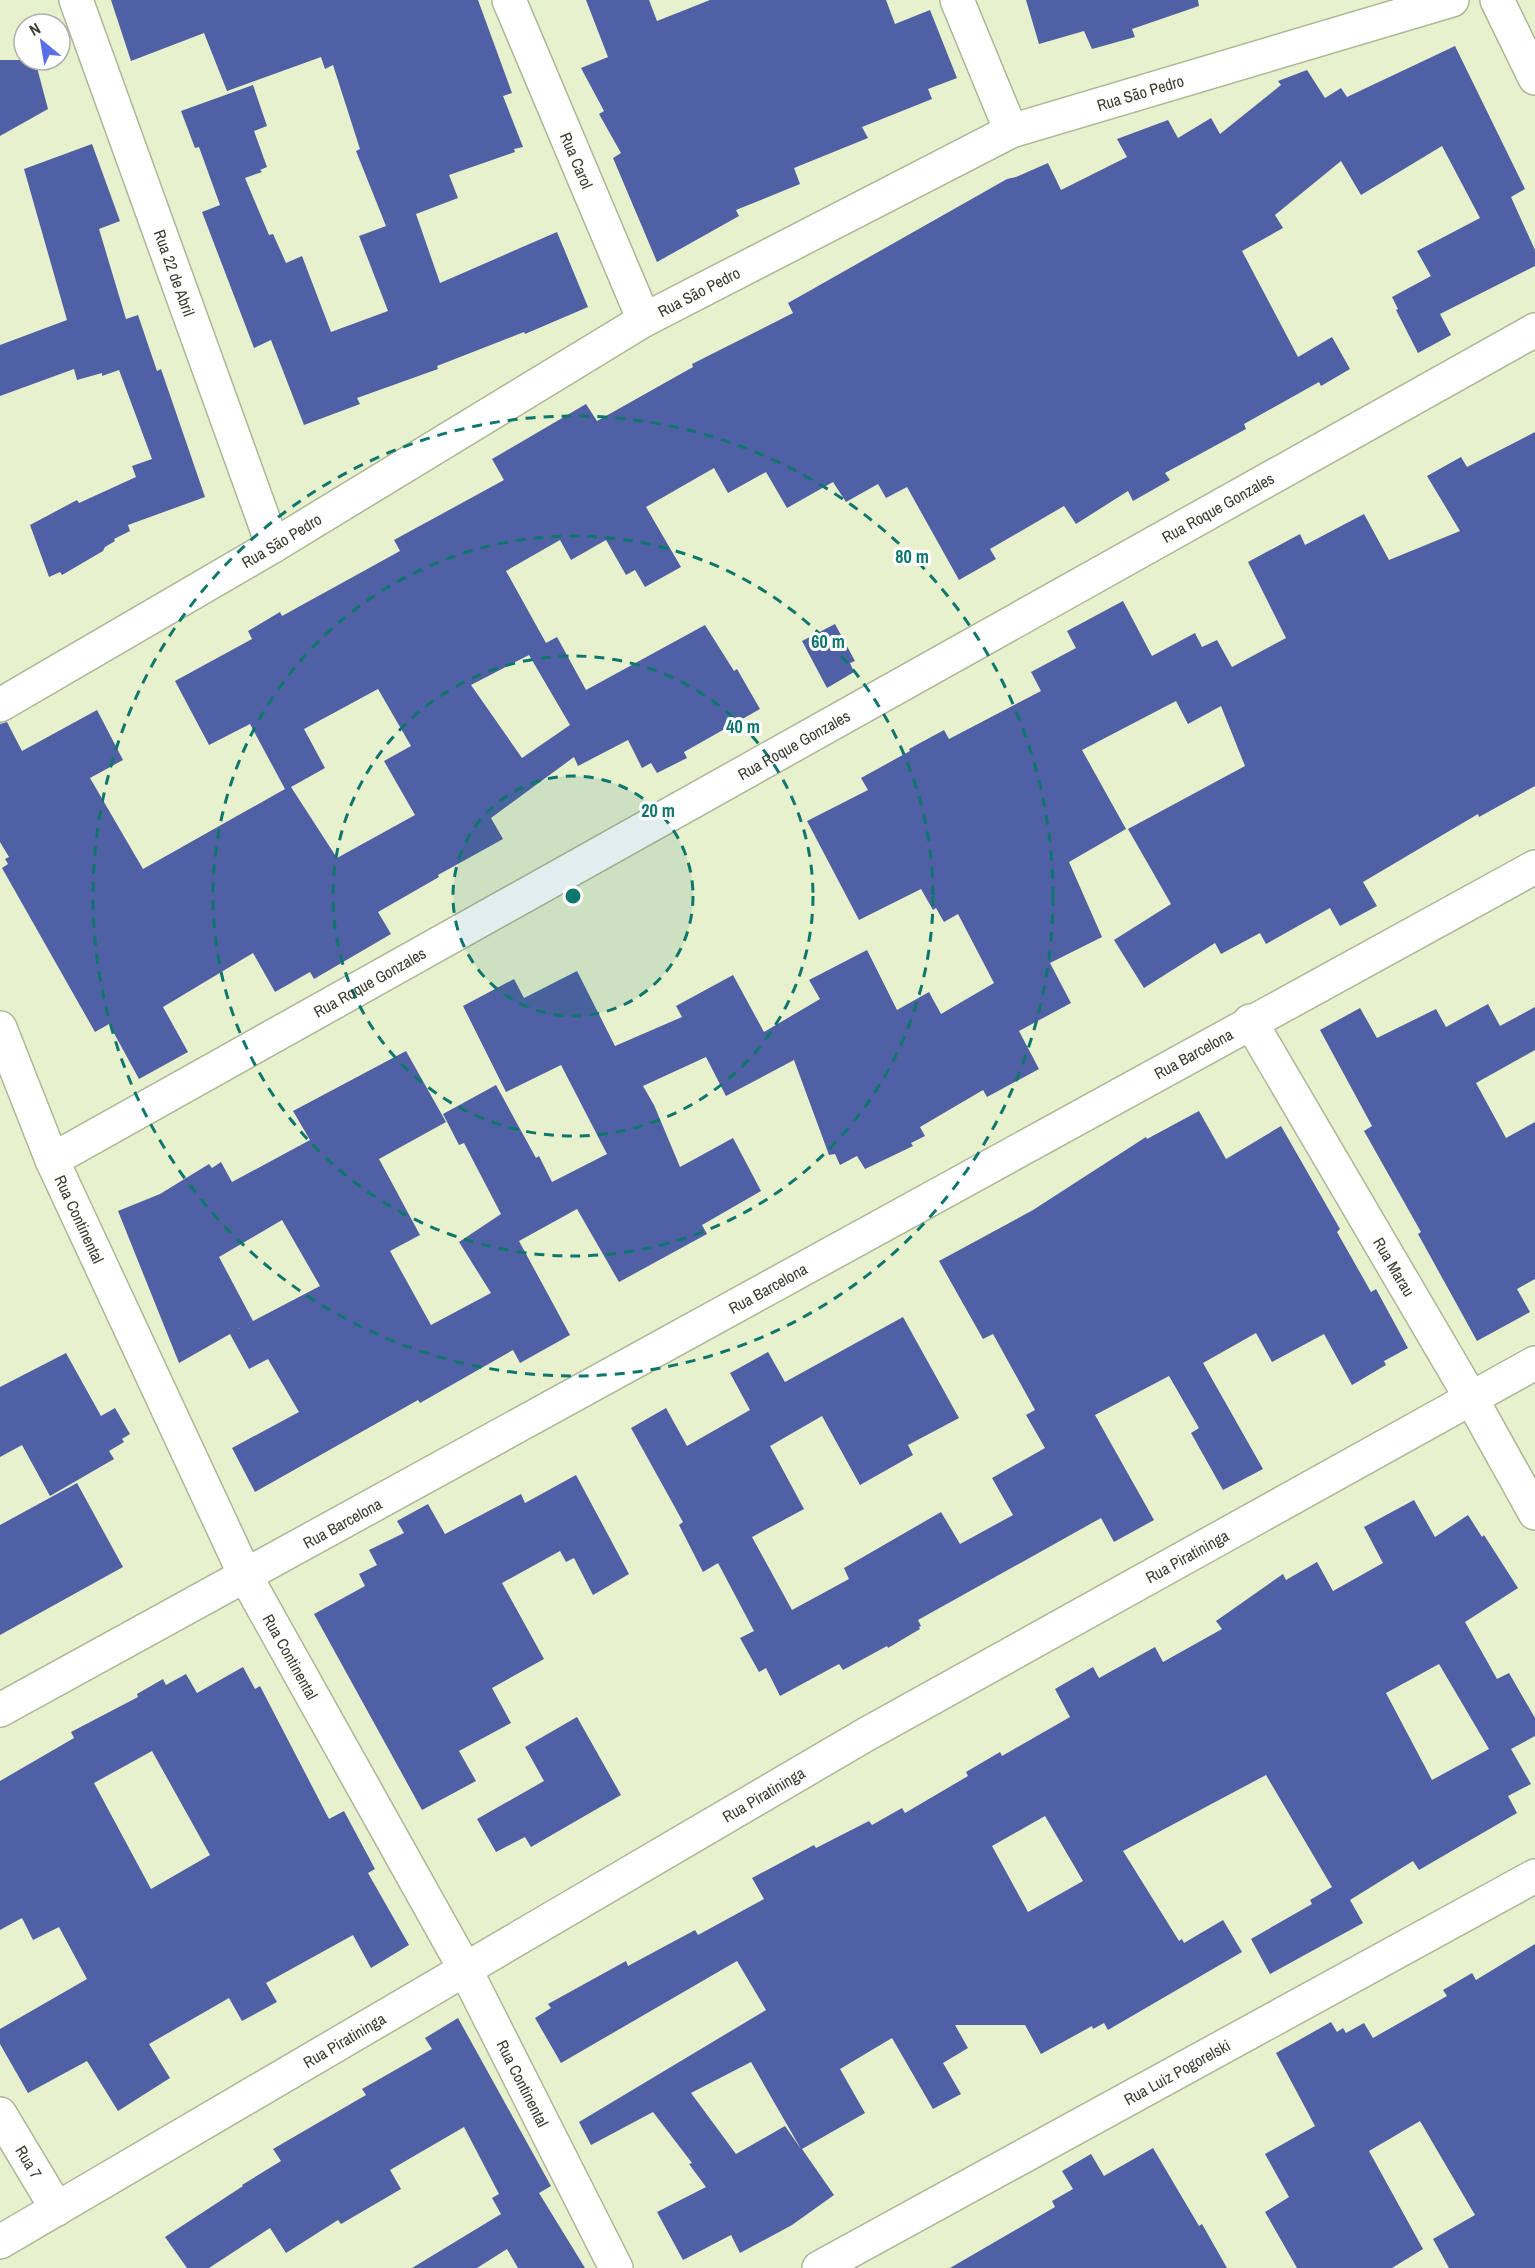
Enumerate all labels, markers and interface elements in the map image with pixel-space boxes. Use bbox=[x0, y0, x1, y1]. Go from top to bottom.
north arrow bbox=[12, 12, 72, 72]
text: N bbox=[25, 17, 44, 41]
street label: Rua São Pedro bbox=[1094, 69, 1186, 116]
street label: Rua Carol bbox=[555, 129, 598, 192]
street label: Rua 22 de Abril bbox=[149, 226, 200, 319]
street label: Rua São Pedro bbox=[654, 261, 744, 322]
street label: Rua Roque Gonzales bbox=[1158, 467, 1278, 548]
street label: Rua São Pedro bbox=[237, 508, 326, 573]
text: 80 m bbox=[895, 544, 929, 569]
text: 60 m bbox=[811, 629, 845, 654]
street label: Rua Roque Gonzales bbox=[734, 705, 854, 785]
text: 40 m bbox=[726, 714, 760, 739]
text: 20 m bbox=[641, 798, 675, 823]
centre of rings bbox=[563, 886, 583, 906]
street label: Rua Roque Gonzales bbox=[309, 942, 430, 1022]
street label: Rua Barcelona bbox=[1150, 1023, 1237, 1084]
street label: Rua Continental bbox=[49, 1171, 109, 1267]
street label: Rua Marau bbox=[1368, 1233, 1420, 1300]
street label: Rua Barcelona bbox=[725, 1257, 812, 1319]
street label: Rua Barcelona bbox=[299, 1492, 386, 1554]
street label: Rua Piratininga bbox=[1142, 1524, 1233, 1588]
street label: Rua Continental bbox=[258, 1610, 323, 1703]
street label: Rua Piratininga bbox=[718, 1761, 809, 1827]
street label: Rua Piratininga bbox=[299, 2007, 390, 2073]
street label: Rua Luiz Pogorelski bbox=[1120, 2034, 1234, 2110]
street label: Rua Continental bbox=[492, 2036, 554, 2131]
street label: Rua 7 bbox=[10, 2141, 47, 2183]

